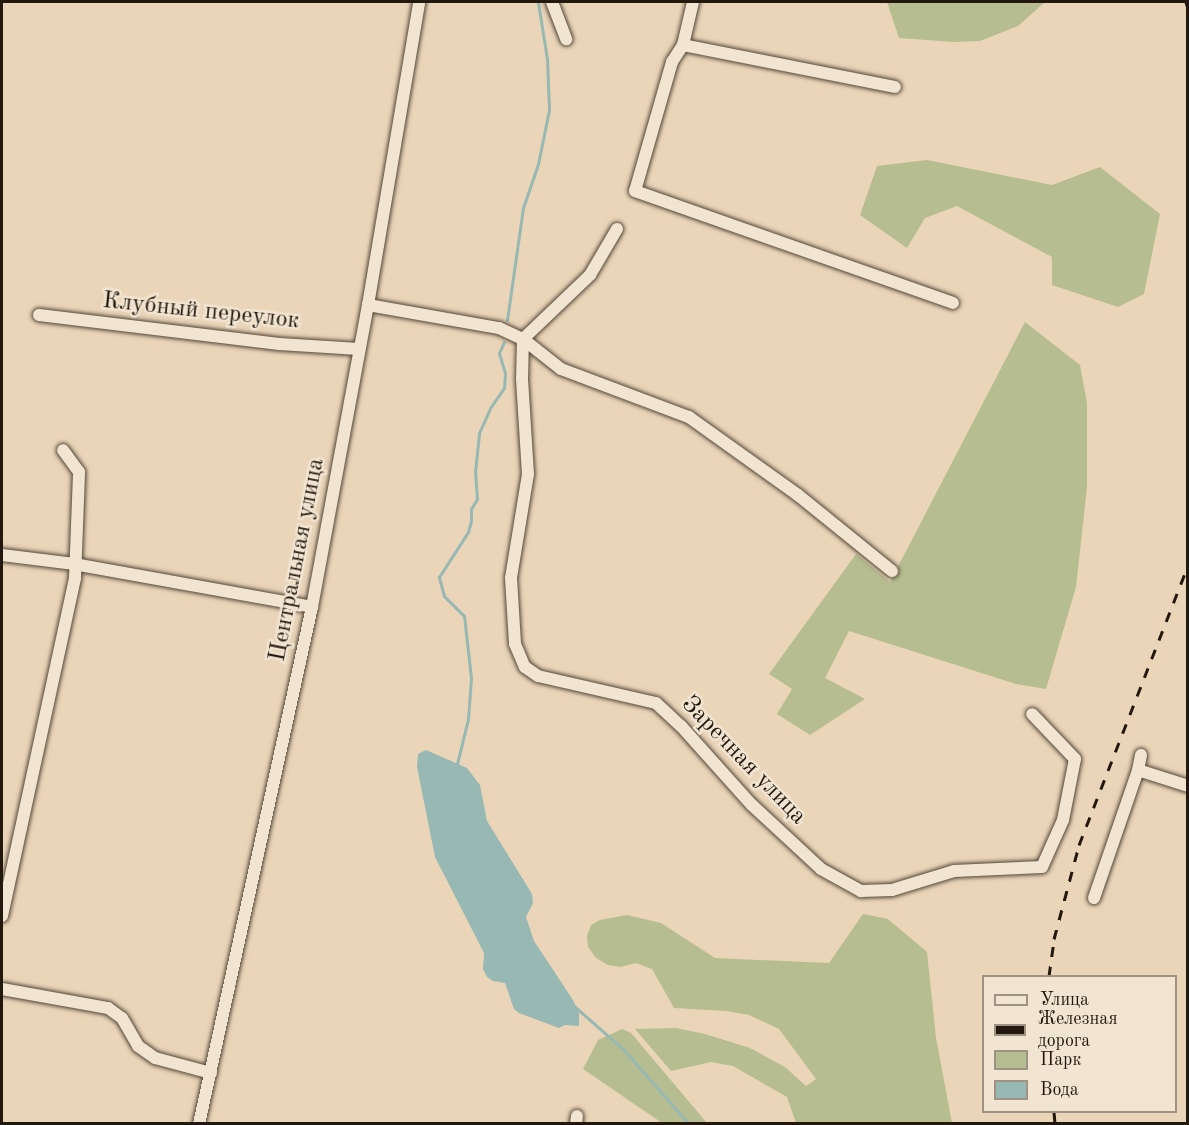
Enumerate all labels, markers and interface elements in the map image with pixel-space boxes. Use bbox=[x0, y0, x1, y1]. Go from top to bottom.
street label: Клубный переулок bbox=[101, 287, 301, 337]
street label: Центральная улица bbox=[264, 456, 332, 664]
street label: Заречная улица bbox=[674, 691, 812, 831]
legend bbox=[982, 975, 1177, 1113]
text: Улица bbox=[1040, 991, 1089, 1009]
text: Железная дорога bbox=[1038, 1010, 1118, 1050]
text: Парк bbox=[1040, 1051, 1081, 1069]
text: Вода bbox=[1040, 1081, 1079, 1099]

